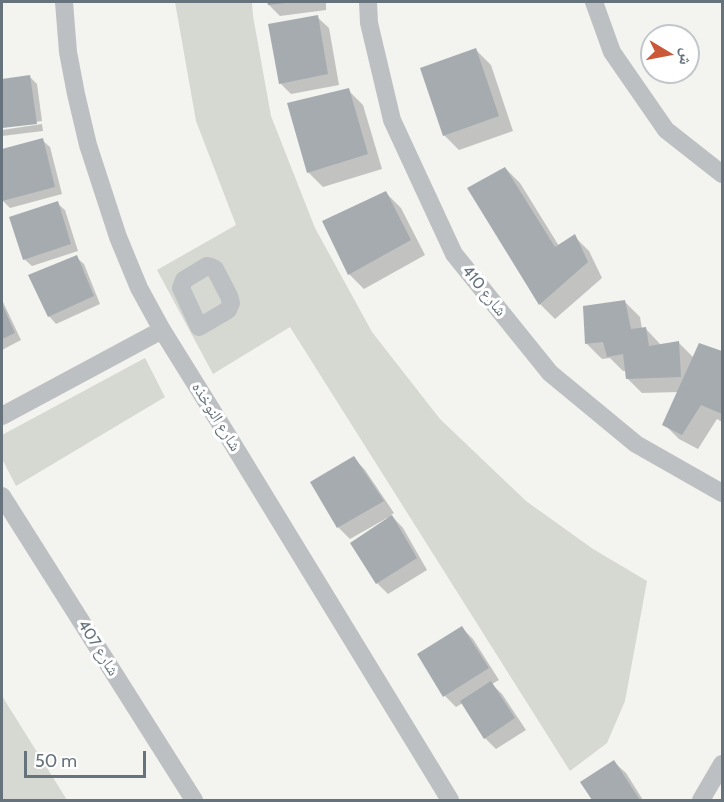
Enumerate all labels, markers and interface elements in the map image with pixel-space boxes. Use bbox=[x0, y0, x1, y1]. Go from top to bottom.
north arrow bbox=[640, 24, 700, 84]
text: ش bbox=[675, 47, 697, 67]
street label: شارع 410 bbox=[458, 262, 510, 320]
street label: شارع النوخذه bbox=[187, 379, 245, 455]
street label: شارع 407 bbox=[73, 616, 123, 680]
scale bar bbox=[27, 739, 148, 777]
text: 50 m bbox=[35, 750, 77, 772]

